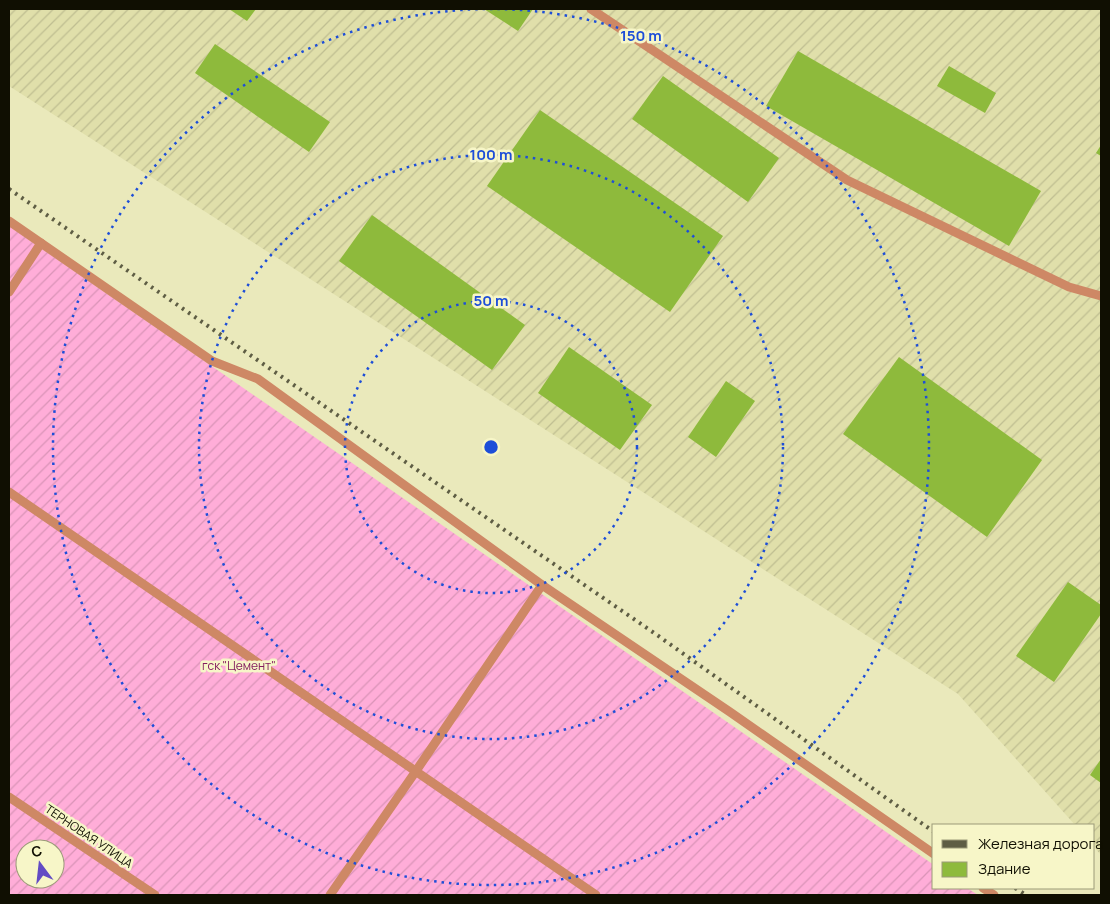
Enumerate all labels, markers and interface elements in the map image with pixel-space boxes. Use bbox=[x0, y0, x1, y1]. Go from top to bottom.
text: 150 m bbox=[620, 25, 662, 46]
text: 100 m bbox=[470, 144, 512, 165]
text: 50 m bbox=[473, 290, 509, 311]
centre of rings bbox=[482, 438, 500, 456]
park label: гск "Цемент" bbox=[202, 657, 276, 674]
street label: ТЕРНОВАЯ УЛИЦА bbox=[42, 800, 137, 872]
legend bbox=[932, 824, 1095, 889]
text: Железная дорога bbox=[978, 833, 1103, 854]
north arrow bbox=[15, 839, 65, 889]
text: С bbox=[29, 840, 44, 861]
text: Здание bbox=[978, 858, 1031, 879]

